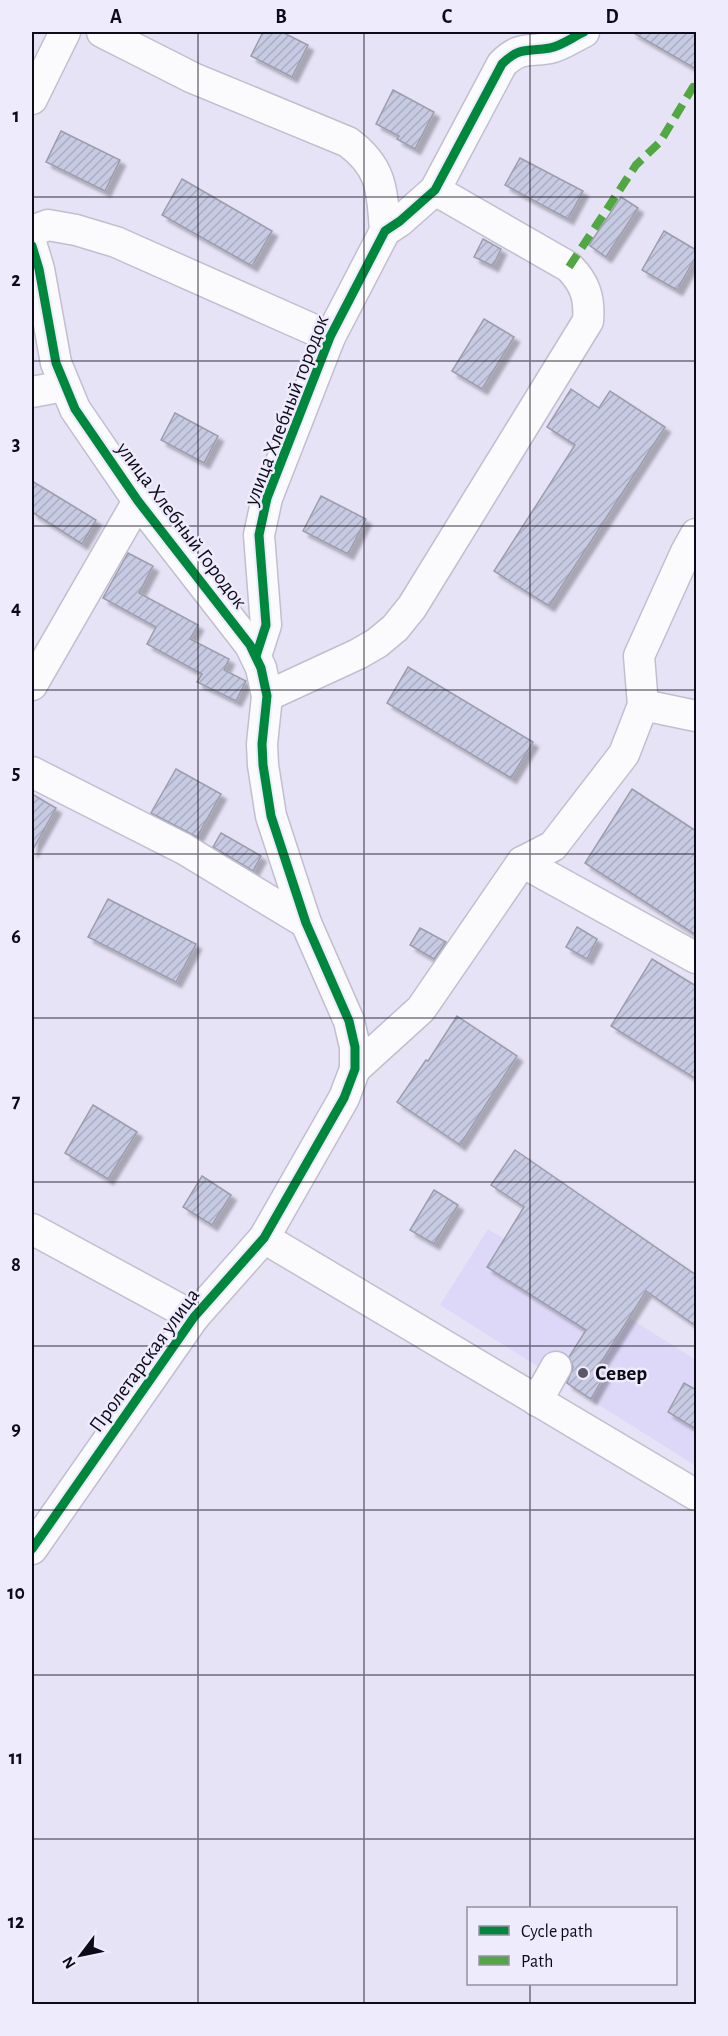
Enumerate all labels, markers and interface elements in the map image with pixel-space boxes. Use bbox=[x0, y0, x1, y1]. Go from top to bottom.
text: A bbox=[110, 7, 122, 27]
text: B bbox=[275, 7, 287, 27]
text: C bbox=[442, 7, 453, 27]
text: D bbox=[605, 7, 619, 27]
text: 1 bbox=[12, 106, 20, 126]
text: 2 bbox=[11, 270, 21, 290]
street label: улица Хлебный городок bbox=[240, 312, 333, 509]
text: 3 bbox=[12, 434, 20, 454]
street label: улица Хлебный Городок bbox=[112, 438, 251, 613]
text: 4 bbox=[11, 598, 21, 618]
text: 5 bbox=[12, 763, 20, 783]
text: 6 bbox=[11, 927, 21, 947]
text: 7 bbox=[12, 1091, 21, 1111]
text: 8 bbox=[11, 1255, 21, 1275]
street label: Пролетарская улица bbox=[85, 1284, 204, 1436]
place label: Север bbox=[595, 1363, 647, 1384]
marker: Север bbox=[576, 1366, 590, 1380]
text: 9 bbox=[11, 1419, 21, 1439]
text: 10 bbox=[7, 1583, 25, 1603]
text: 11 bbox=[9, 1748, 23, 1768]
legend bbox=[467, 1907, 677, 1985]
text: 12 bbox=[8, 1912, 24, 1932]
text: Cycle path bbox=[521, 1923, 593, 1941]
north arrow bbox=[51, 1925, 111, 1985]
text: N bbox=[59, 1953, 79, 1971]
text: Path bbox=[521, 1953, 553, 1971]

